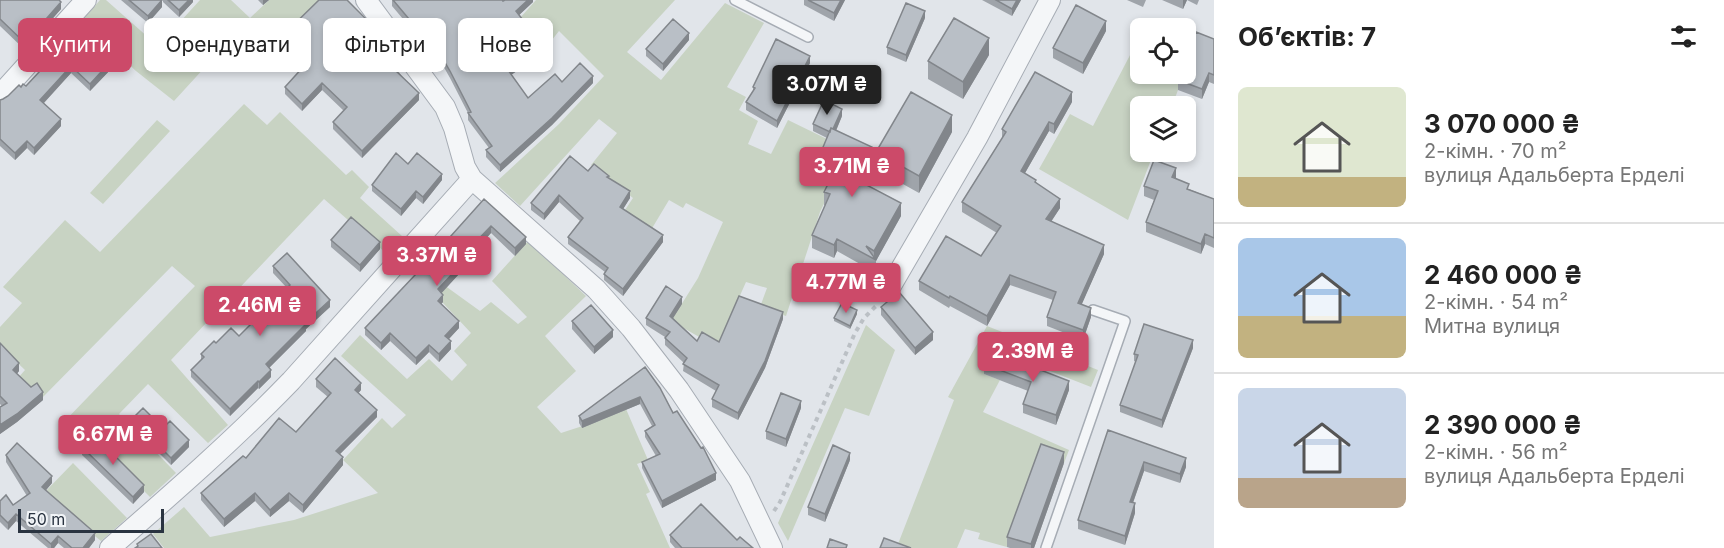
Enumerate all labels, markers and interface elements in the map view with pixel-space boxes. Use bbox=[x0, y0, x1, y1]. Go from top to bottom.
chip: Купити bbox=[18, 18, 132, 72]
chip: Орендувати bbox=[144, 18, 311, 72]
chip: Фільтри bbox=[323, 18, 446, 72]
chip: Нове bbox=[458, 18, 553, 72]
map controls bbox=[1130, 18, 1196, 162]
button: locate bbox=[1130, 18, 1196, 84]
icon: filters bbox=[1667, 20, 1700, 53]
text: Об’єктів: 7 bbox=[1238, 21, 1376, 52]
pin: 3.07M ₴ bbox=[772, 65, 882, 116]
text: 3.07M ₴ bbox=[786, 72, 868, 96]
button: layers bbox=[1130, 96, 1196, 162]
text: 3 070 000 ₴ bbox=[1424, 108, 1580, 139]
icon: home bbox=[1286, 111, 1358, 183]
text: 2-кімн. · 70 m² bbox=[1424, 139, 1567, 163]
pin: 3.71M ₴ bbox=[797, 147, 907, 198]
text: 3.71M ₴ bbox=[813, 154, 891, 178]
text: вулиця Адальберта Ерделі bbox=[1424, 163, 1685, 187]
pin: 3.37M ₴ bbox=[382, 236, 492, 287]
text: 3.37M ₴ bbox=[396, 243, 478, 267]
text: 2 460 000 ₴ bbox=[1424, 259, 1583, 290]
icon: home bbox=[1286, 262, 1358, 334]
pin: 4.77M ₴ bbox=[791, 263, 901, 314]
text: 4.77M ₴ bbox=[806, 270, 886, 294]
pin: 2.46M ₴ bbox=[205, 286, 315, 337]
text: 2-кімн. · 54 m² bbox=[1424, 290, 1568, 314]
text: 2.46M ₴ bbox=[218, 293, 302, 317]
text: Митна вулиця bbox=[1424, 314, 1560, 338]
pin: 2.39M ₴ bbox=[978, 332, 1088, 383]
text: 2.39M ₴ bbox=[992, 339, 1074, 363]
text: 2 390 000 ₴ bbox=[1424, 409, 1582, 440]
icon: home bbox=[1286, 412, 1358, 484]
pin: 6.67M ₴ bbox=[58, 415, 168, 466]
text: 6.67M ₴ bbox=[72, 422, 154, 446]
text: 2-кімн. · 56 m² bbox=[1424, 440, 1568, 464]
text: вулиця Адальберта Ерделі bbox=[1424, 464, 1685, 488]
scale bar bbox=[18, 506, 164, 534]
text: 50 m bbox=[27, 509, 65, 529]

